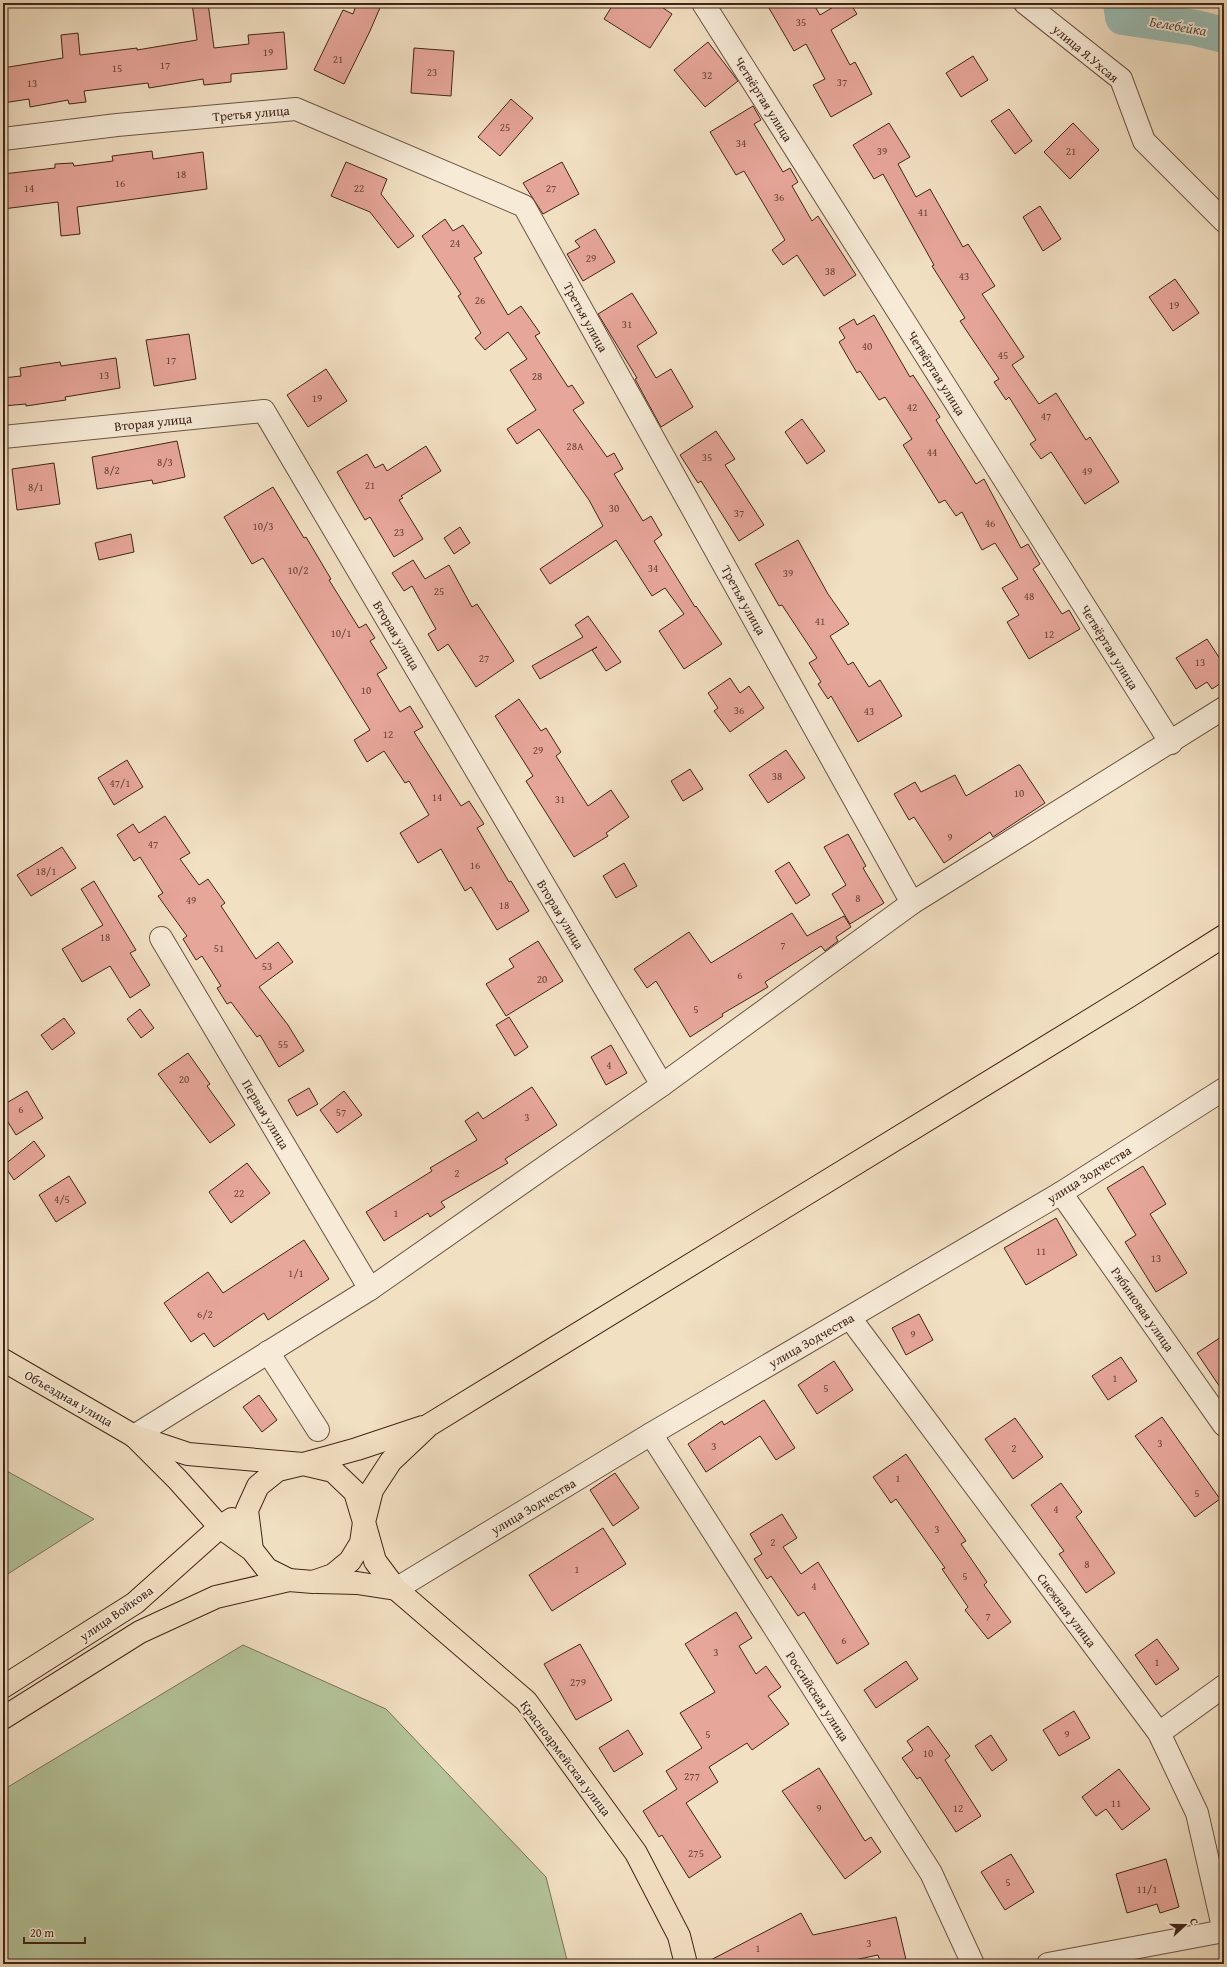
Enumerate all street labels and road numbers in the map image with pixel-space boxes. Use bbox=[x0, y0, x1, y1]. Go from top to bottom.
street label: улица Я.Ухсая bbox=[1047, 19, 1123, 87]
street label: Четвёртая улица bbox=[730, 53, 798, 146]
street label: Третья улица bbox=[212, 101, 291, 126]
street label: Третья улица bbox=[559, 279, 613, 356]
street label: Четвёртая улица bbox=[903, 327, 971, 420]
street label: Вторая улица bbox=[113, 409, 194, 436]
street label: Третья улица bbox=[717, 562, 771, 639]
street label: Вторая улица bbox=[368, 597, 425, 674]
street label: Четвёртая улица bbox=[1076, 601, 1144, 694]
street label: Вторая улица bbox=[532, 876, 589, 953]
street label: Первая улица bbox=[237, 1076, 294, 1154]
street label: улица Зодчества bbox=[1043, 1141, 1136, 1208]
street label: Рябиновая улица bbox=[1106, 1263, 1179, 1356]
street label: улица Зодчества bbox=[764, 1308, 858, 1373]
street label: Объездная улица bbox=[21, 1365, 117, 1432]
street label: улица Зодчества bbox=[486, 1473, 580, 1540]
street label: Снежная улица bbox=[1032, 1569, 1101, 1652]
street label: улица Войкова bbox=[75, 1581, 157, 1646]
street label: Российская улица bbox=[781, 1648, 854, 1746]
street label: Красноармейская улица bbox=[516, 1696, 616, 1821]

